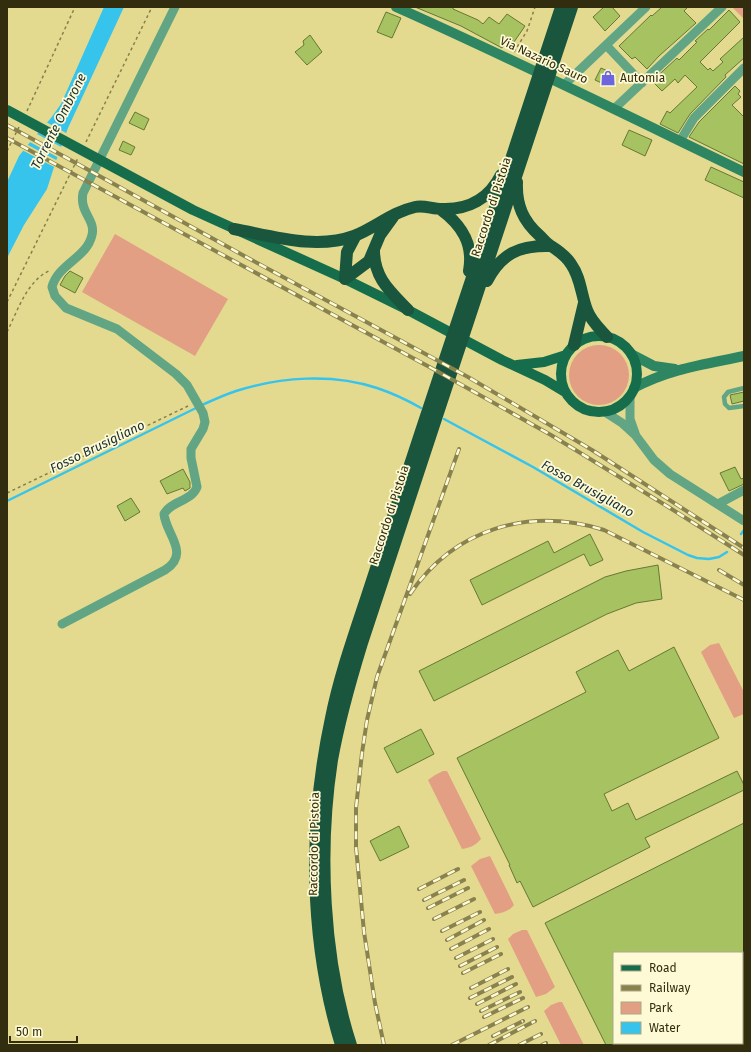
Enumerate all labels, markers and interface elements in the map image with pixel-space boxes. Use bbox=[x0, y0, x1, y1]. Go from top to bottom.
street label: Via Nazario Sauro bbox=[498, 33, 590, 87]
shop icon: Automia bbox=[599, 69, 617, 87]
water label: Torrente Ombrone bbox=[28, 71, 89, 172]
place label: Automia bbox=[620, 71, 665, 85]
street label: Raccordo di Pistoia bbox=[468, 155, 514, 259]
water label: Fosso Brusigliano bbox=[47, 417, 147, 476]
water label: Fosso Brusigliano bbox=[539, 457, 637, 520]
street label: Raccordo di Pistoia bbox=[366, 463, 412, 567]
street label: Raccordo di Pistoia bbox=[306, 792, 322, 896]
legend bbox=[613, 952, 743, 1044]
text: Road bbox=[649, 961, 677, 975]
text: Railway bbox=[649, 981, 690, 995]
text: Park bbox=[649, 1001, 673, 1015]
scale bar bbox=[10, 1018, 77, 1044]
text: Water bbox=[649, 1021, 681, 1035]
text: 50 m bbox=[16, 1025, 42, 1039]

